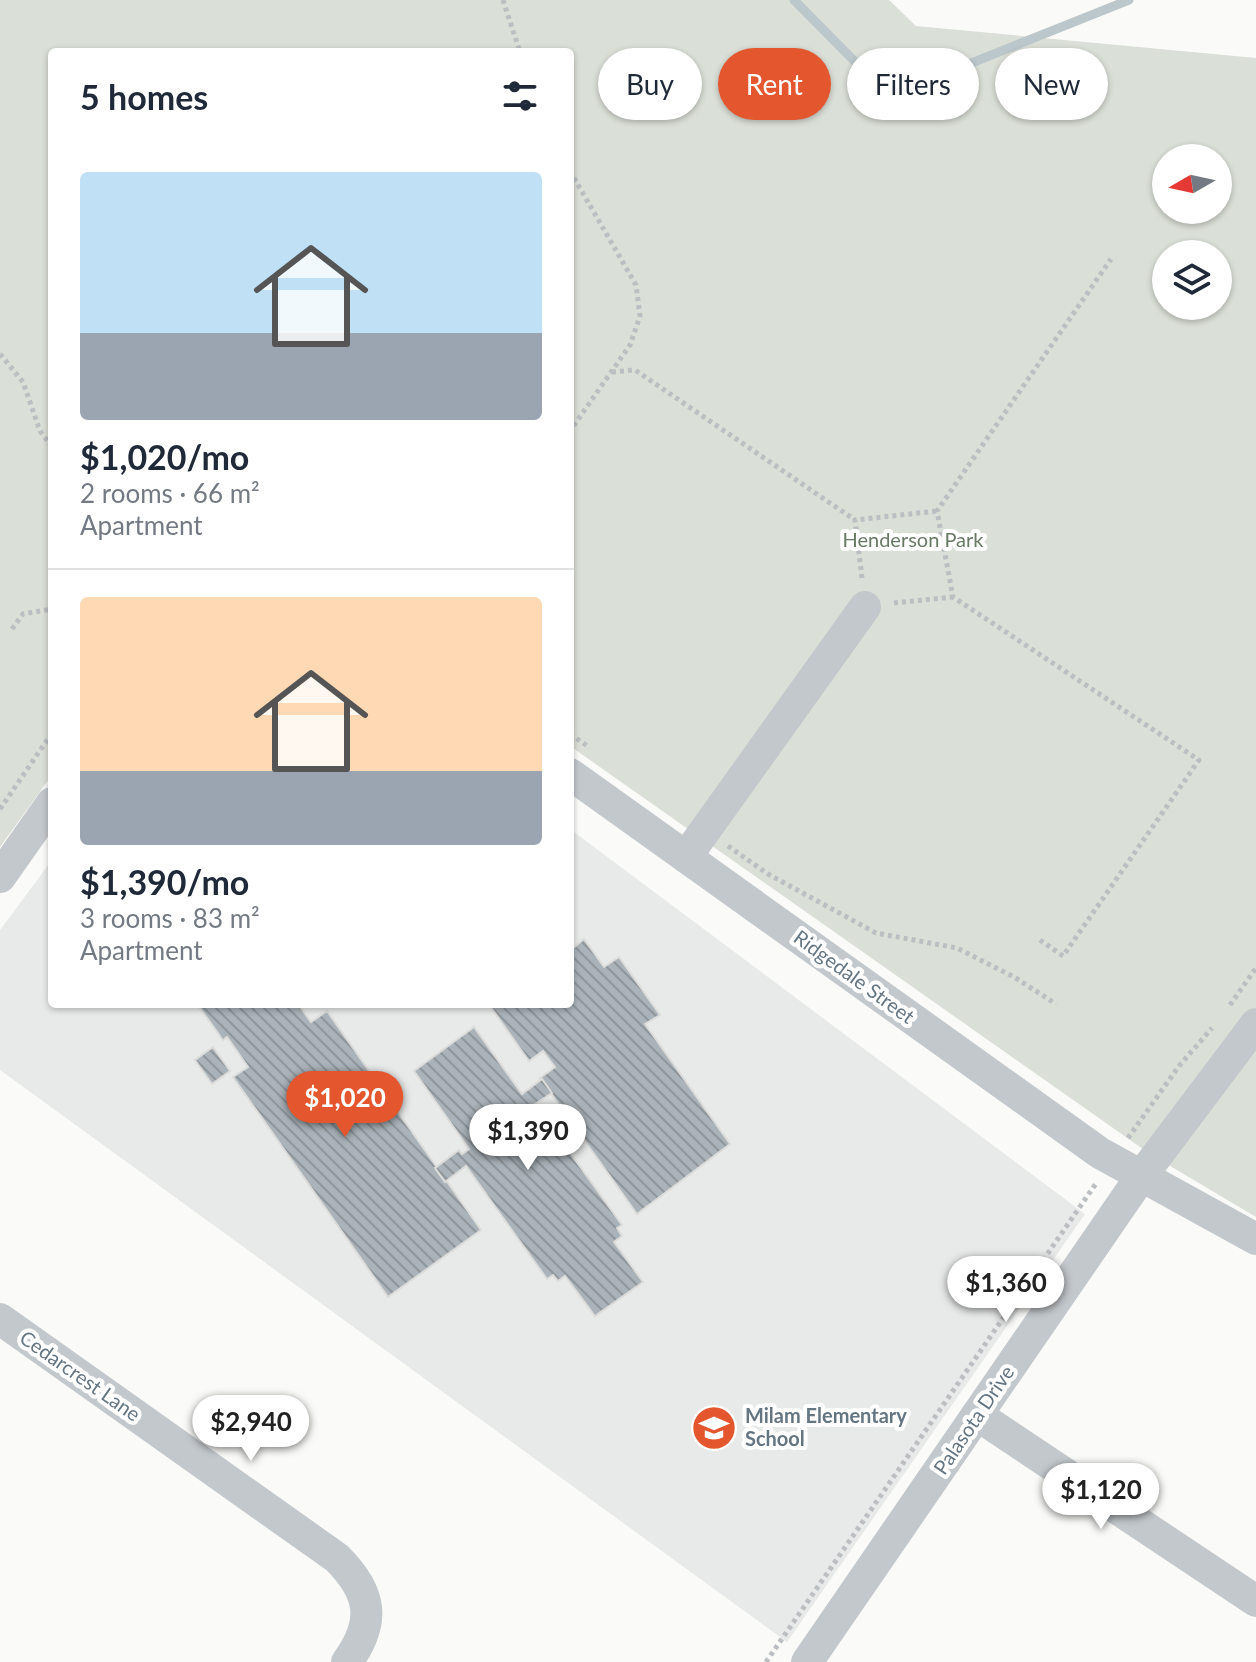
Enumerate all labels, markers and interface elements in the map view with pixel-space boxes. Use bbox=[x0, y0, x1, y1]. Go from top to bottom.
chip: Buy bbox=[598, 48, 702, 120]
chip: Rent bbox=[718, 48, 831, 120]
chip: Filters bbox=[847, 48, 979, 120]
chip: New bbox=[995, 48, 1108, 120]
icon: filters bbox=[498, 74, 542, 118]
text: 5 homes bbox=[80, 76, 208, 117]
north arrow bbox=[1152, 144, 1232, 224]
map controls bbox=[1152, 144, 1232, 320]
icon: home bbox=[239, 224, 383, 368]
button: layers bbox=[1152, 240, 1232, 320]
text: $1,020/mo bbox=[80, 436, 249, 477]
text: 2 rooms · 66 m² bbox=[80, 477, 260, 509]
text: Apartment bbox=[80, 509, 203, 541]
park label: Henderson Park bbox=[842, 527, 984, 551]
icon: home bbox=[239, 649, 383, 793]
text: $1,390/mo bbox=[80, 861, 249, 902]
text: 3 rooms · 83 m² bbox=[80, 902, 260, 934]
street label: Ridgedale Street bbox=[790, 924, 920, 1028]
text: Apartment bbox=[80, 934, 203, 966]
pin: $1,020 bbox=[280, 1071, 410, 1139]
text: $1,020 bbox=[304, 1081, 386, 1113]
pin: $1,390 bbox=[463, 1104, 593, 1172]
text: $1,390 bbox=[487, 1114, 569, 1146]
pin: $1,360 bbox=[941, 1256, 1071, 1324]
text: $1,360 bbox=[965, 1266, 1047, 1298]
street label: Cedarcrest Lane bbox=[16, 1325, 145, 1426]
street label: Palasota Drive bbox=[928, 1360, 1018, 1478]
pin: $2,940 bbox=[186, 1395, 316, 1463]
place label: Milam Elementary School bbox=[745, 1403, 907, 1450]
school or university icon: Milam Elementary School bbox=[690, 1404, 738, 1452]
text: $2,940 bbox=[210, 1405, 292, 1437]
pin: $1,120 bbox=[1036, 1463, 1166, 1531]
text: $1,120 bbox=[1060, 1473, 1142, 1505]

